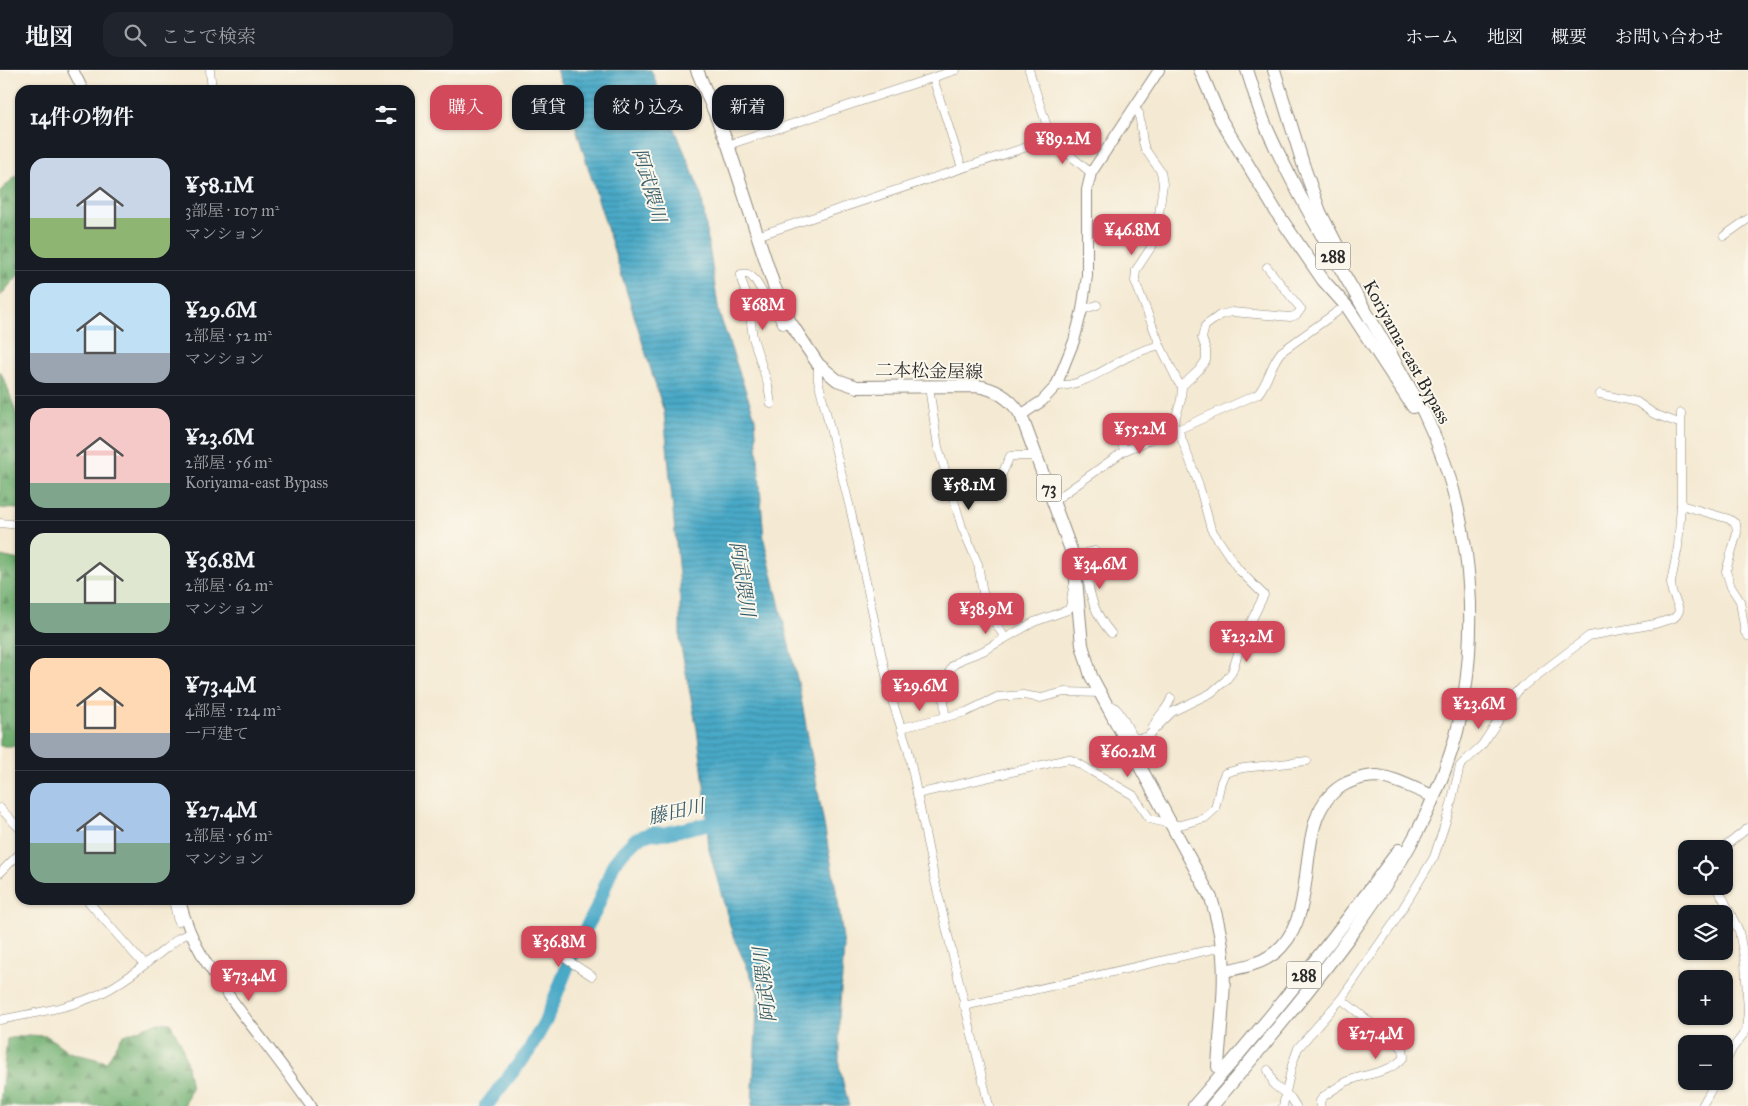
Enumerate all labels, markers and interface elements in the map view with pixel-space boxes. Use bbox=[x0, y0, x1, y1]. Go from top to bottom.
search box bbox=[103, 12, 453, 57]
icon: search bbox=[121, 21, 149, 49]
text: 地図 bbox=[25, 22, 73, 52]
text: ここで検索 bbox=[161, 25, 256, 48]
text: ホーム bbox=[1405, 26, 1459, 48]
text: 地図 bbox=[1487, 26, 1523, 48]
text: 概要 bbox=[1551, 26, 1587, 48]
text: お問い合わせ bbox=[1615, 26, 1723, 48]
chip: 購入 bbox=[430, 85, 502, 130]
chip: 賃貸 bbox=[512, 85, 584, 130]
chip: 絞り込み bbox=[594, 85, 702, 130]
chip: 新着 bbox=[712, 85, 784, 130]
icon: filters bbox=[372, 101, 400, 129]
text: 14件の物件 bbox=[30, 104, 134, 130]
pin: ¥89.2M bbox=[1022, 122, 1104, 165]
text: ¥89.2M bbox=[1035, 129, 1091, 148]
water label: 阿武隈川 bbox=[628, 145, 672, 227]
text: ¥58.1M bbox=[185, 172, 254, 198]
icon: home bbox=[70, 178, 130, 238]
text: 3部屋 · 107 m² bbox=[185, 201, 279, 220]
pin: ¥46.8M bbox=[1091, 214, 1173, 256]
text: ¥46.8M bbox=[1104, 220, 1160, 239]
text: マンション bbox=[185, 224, 264, 243]
road number: 288 bbox=[1316, 242, 1350, 270]
street label: Koriyama-east Bypass bbox=[1358, 276, 1456, 428]
pin: ¥68M bbox=[733, 288, 793, 331]
text: ¥68M bbox=[741, 295, 785, 314]
text: ¥29.6M bbox=[185, 297, 257, 323]
icon: home bbox=[70, 303, 130, 363]
text: 2部屋 · 52 m² bbox=[185, 326, 272, 345]
text: マンション bbox=[185, 349, 264, 368]
street label: 二本松金屋線 bbox=[875, 359, 983, 383]
pin: ¥55.2M bbox=[1099, 412, 1181, 455]
text: ¥55.2M bbox=[1114, 419, 1166, 438]
text: ¥23.6M bbox=[185, 424, 254, 450]
icon: home bbox=[70, 428, 130, 488]
text: 2部屋 · 56 m² bbox=[185, 453, 272, 472]
pin: ¥58.1M bbox=[928, 468, 1010, 511]
text: Koriyama-east Bypass bbox=[185, 473, 328, 492]
road number: 73 bbox=[1036, 474, 1062, 502]
text: ¥58.1M bbox=[943, 475, 995, 494]
water label: 阿武隈川 bbox=[725, 540, 760, 620]
text: ¥36.8M bbox=[185, 547, 255, 573]
pin: ¥34.6M bbox=[1059, 548, 1141, 590]
icon: home bbox=[70, 553, 130, 613]
text: ¥34.6M bbox=[1073, 554, 1127, 573]
text: 2部屋 · 62 m² bbox=[185, 576, 273, 595]
pin: ¥38.9M bbox=[945, 592, 1027, 635]
text: マンション bbox=[185, 599, 264, 618]
text: ¥38.9M bbox=[959, 599, 1013, 618]
pin: ¥23.2M bbox=[1206, 620, 1288, 663]
text: ¥23.2M bbox=[1221, 627, 1273, 646]
pin: ¥29.6M bbox=[879, 670, 961, 712]
text: ¥73.4M bbox=[185, 672, 256, 698]
text: ¥29.6M bbox=[892, 676, 948, 695]
icon: home bbox=[70, 678, 130, 738]
pin: ¥23.6M bbox=[1438, 688, 1520, 730]
text: ¥23.6M bbox=[1453, 694, 1505, 713]
text: 4部屋 · 124 m² bbox=[185, 701, 281, 720]
text: 一戸建て bbox=[185, 724, 249, 743]
pin: ¥60.2M bbox=[1087, 736, 1169, 778]
text: ¥60.2M bbox=[1100, 742, 1156, 761]
water label: 藤田川 bbox=[646, 794, 708, 829]
text: ¥27.4M bbox=[185, 797, 257, 823]
icon: home bbox=[70, 803, 130, 863]
text: 2部屋 · 56 m² bbox=[185, 826, 272, 845]
map controls bbox=[1678, 840, 1733, 1090]
button: locate bbox=[1678, 840, 1733, 895]
text: マンション bbox=[185, 849, 264, 868]
button: layers bbox=[1678, 905, 1733, 960]
pin: ¥36.8M bbox=[518, 926, 600, 968]
text: ¥36.8M bbox=[532, 932, 586, 951]
water label: 阿武隈川 bbox=[748, 944, 781, 1024]
pin: ¥73.4M bbox=[208, 960, 290, 1002]
road number: 288 bbox=[1286, 962, 1322, 988]
text: ¥73.4M bbox=[222, 966, 276, 985]
button: + bbox=[1678, 970, 1733, 1025]
pin: ¥27.4M bbox=[1335, 1018, 1417, 1060]
text: ¥27.4M bbox=[1348, 1024, 1404, 1043]
button: − bbox=[1678, 1035, 1733, 1090]

